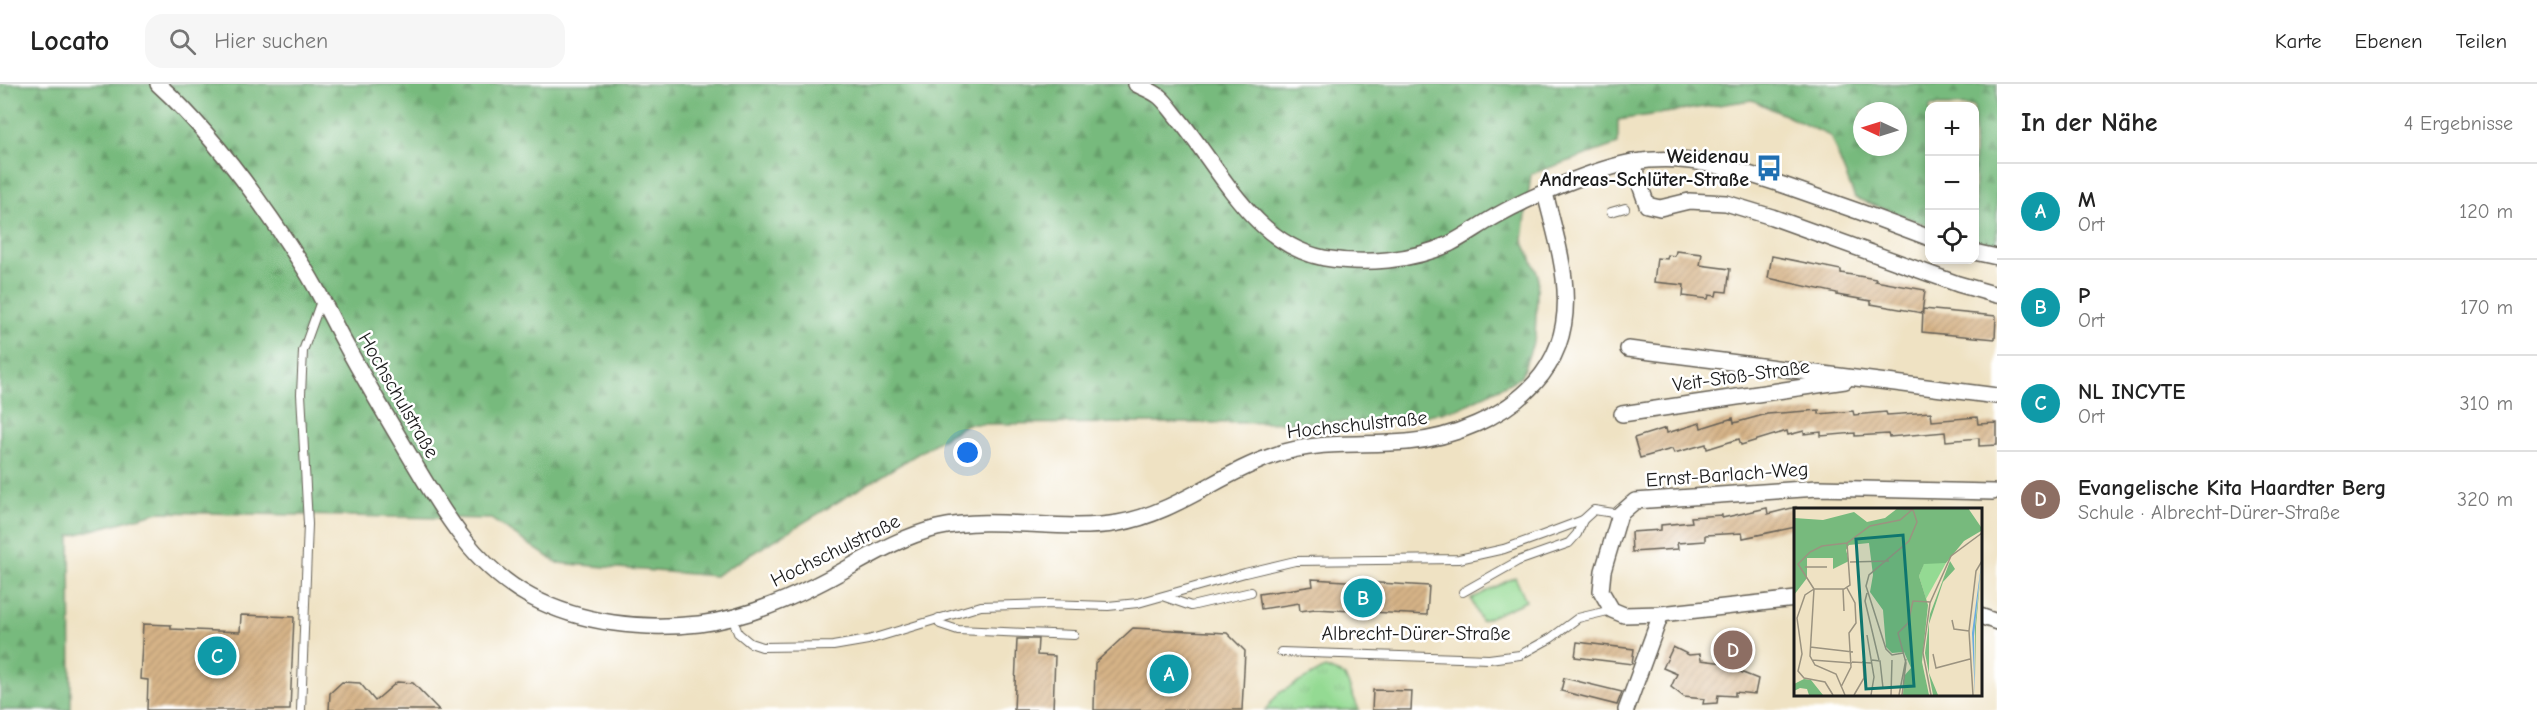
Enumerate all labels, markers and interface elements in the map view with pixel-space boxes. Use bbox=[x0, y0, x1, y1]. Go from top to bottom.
search box bbox=[145, 14, 565, 68]
text: Locato bbox=[30, 25, 109, 57]
icon: search bbox=[166, 25, 199, 58]
text: Hier suchen bbox=[214, 28, 328, 54]
text: Karte bbox=[2275, 29, 2322, 53]
text: Ebenen bbox=[2355, 29, 2423, 53]
text: Teilen bbox=[2456, 29, 2507, 53]
north arrow bbox=[1853, 102, 1907, 156]
map controls bbox=[1925, 102, 1979, 264]
button: + bbox=[1925, 102, 1979, 156]
text: In der Nähe bbox=[2021, 108, 2158, 138]
text: 4 Ergebnisse bbox=[2404, 112, 2513, 135]
place label: Weidenau Andreas-Schlüter-Straße bbox=[1540, 145, 1749, 191]
bus stop icon: Weidenau Andreas-Schlüter-Straße bbox=[1754, 153, 1784, 183]
button: − bbox=[1925, 156, 1979, 210]
text: M bbox=[2078, 187, 2096, 213]
text: A bbox=[2035, 200, 2046, 223]
text: 120 m bbox=[2459, 200, 2513, 223]
button: locate bbox=[1925, 210, 1979, 264]
text: Ort bbox=[2078, 213, 2105, 236]
text: P bbox=[2078, 283, 2090, 309]
text: B bbox=[2034, 296, 2047, 319]
text: 170 m bbox=[2460, 296, 2513, 319]
text: Ort bbox=[2078, 309, 2105, 332]
street label: Hochschulstraße bbox=[353, 328, 444, 462]
street label: Veit-Stoß-Straße bbox=[1671, 354, 1811, 397]
text: NL INCYTE bbox=[2078, 379, 2185, 405]
text: C bbox=[2034, 392, 2047, 415]
text: 310 m bbox=[2460, 392, 2513, 415]
text: Ort bbox=[2078, 405, 2105, 428]
street label: Hochschulstraße bbox=[1286, 406, 1428, 443]
your location bbox=[953, 438, 982, 467]
street label: Ernst-Barlach-Weg bbox=[1645, 457, 1809, 492]
text: Evangelische Kita Haardter Berg bbox=[2078, 475, 2386, 501]
text: D bbox=[2034, 488, 2047, 511]
text: 320 m bbox=[2457, 488, 2513, 511]
text: Schule · Albrecht-Dürer-Straße bbox=[2078, 501, 2340, 524]
inset map bbox=[1794, 508, 1982, 695]
street label: Hochschulstraße bbox=[767, 509, 904, 592]
pin: B bbox=[1344, 576, 1382, 620]
street label: Albrecht-Dürer-Straße bbox=[1321, 622, 1511, 645]
pin: D bbox=[1714, 628, 1752, 672]
pin: C bbox=[198, 634, 236, 678]
pin: A bbox=[1150, 652, 1188, 696]

